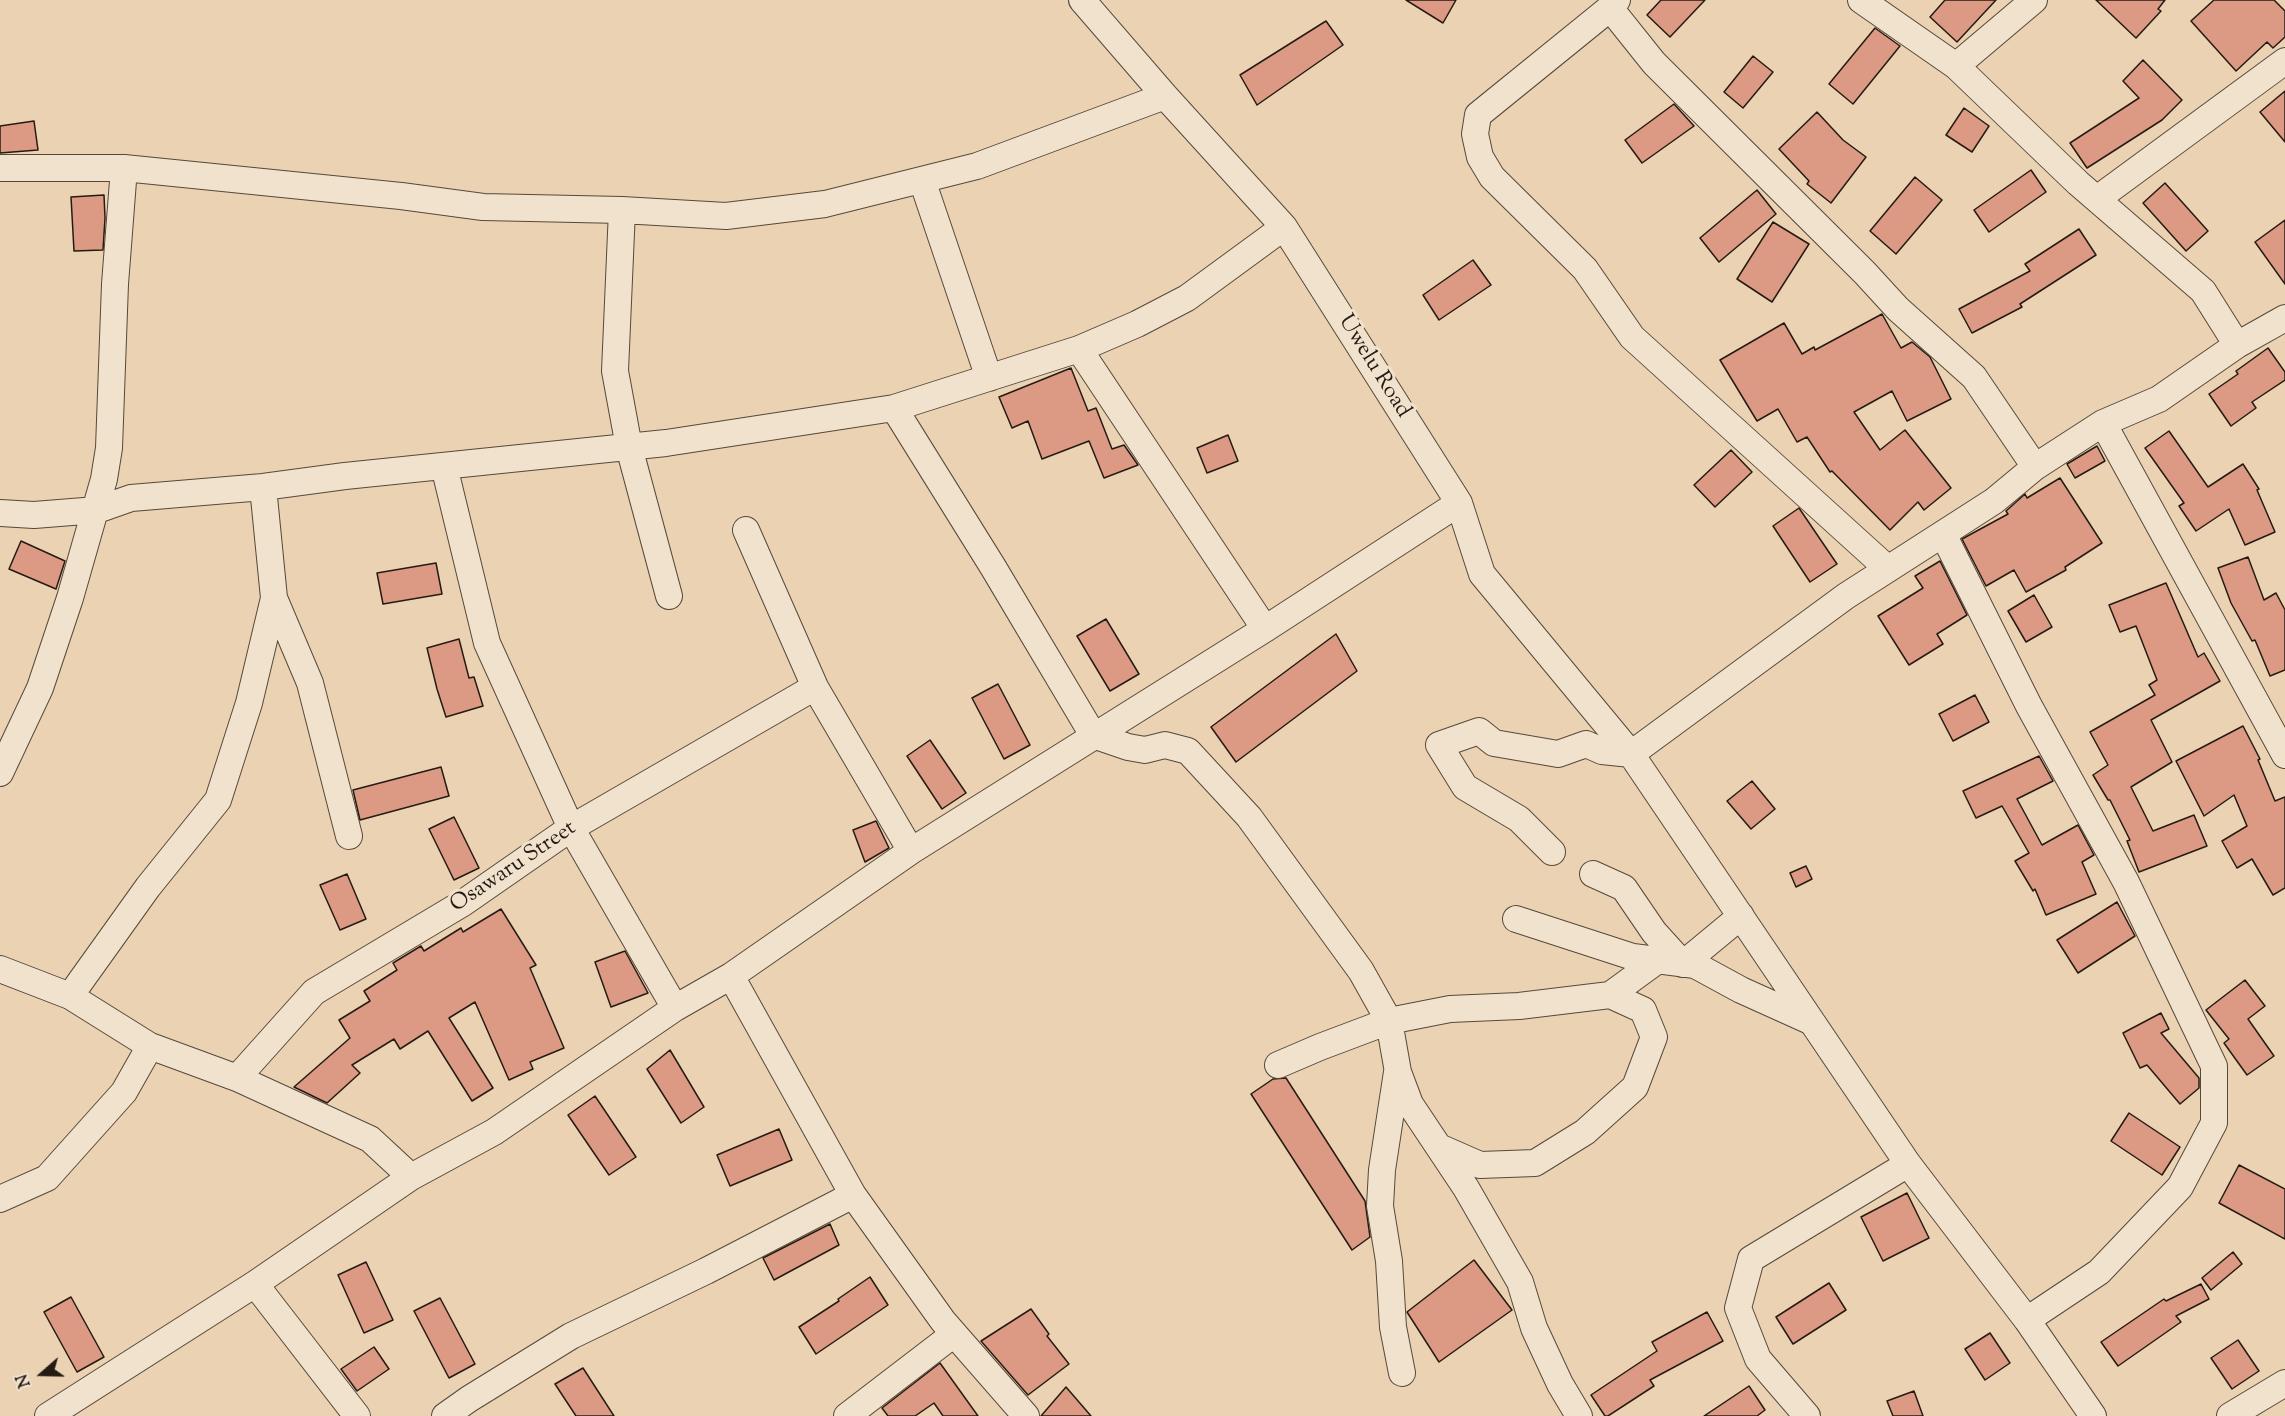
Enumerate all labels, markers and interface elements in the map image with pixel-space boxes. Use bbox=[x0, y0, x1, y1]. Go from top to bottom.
street label: Uwelu Road bbox=[1331, 311, 1415, 423]
street label: Osawaru Street bbox=[446, 816, 582, 920]
north arrow bbox=[12, 1344, 72, 1404]
text: N bbox=[12, 1370, 38, 1390]

